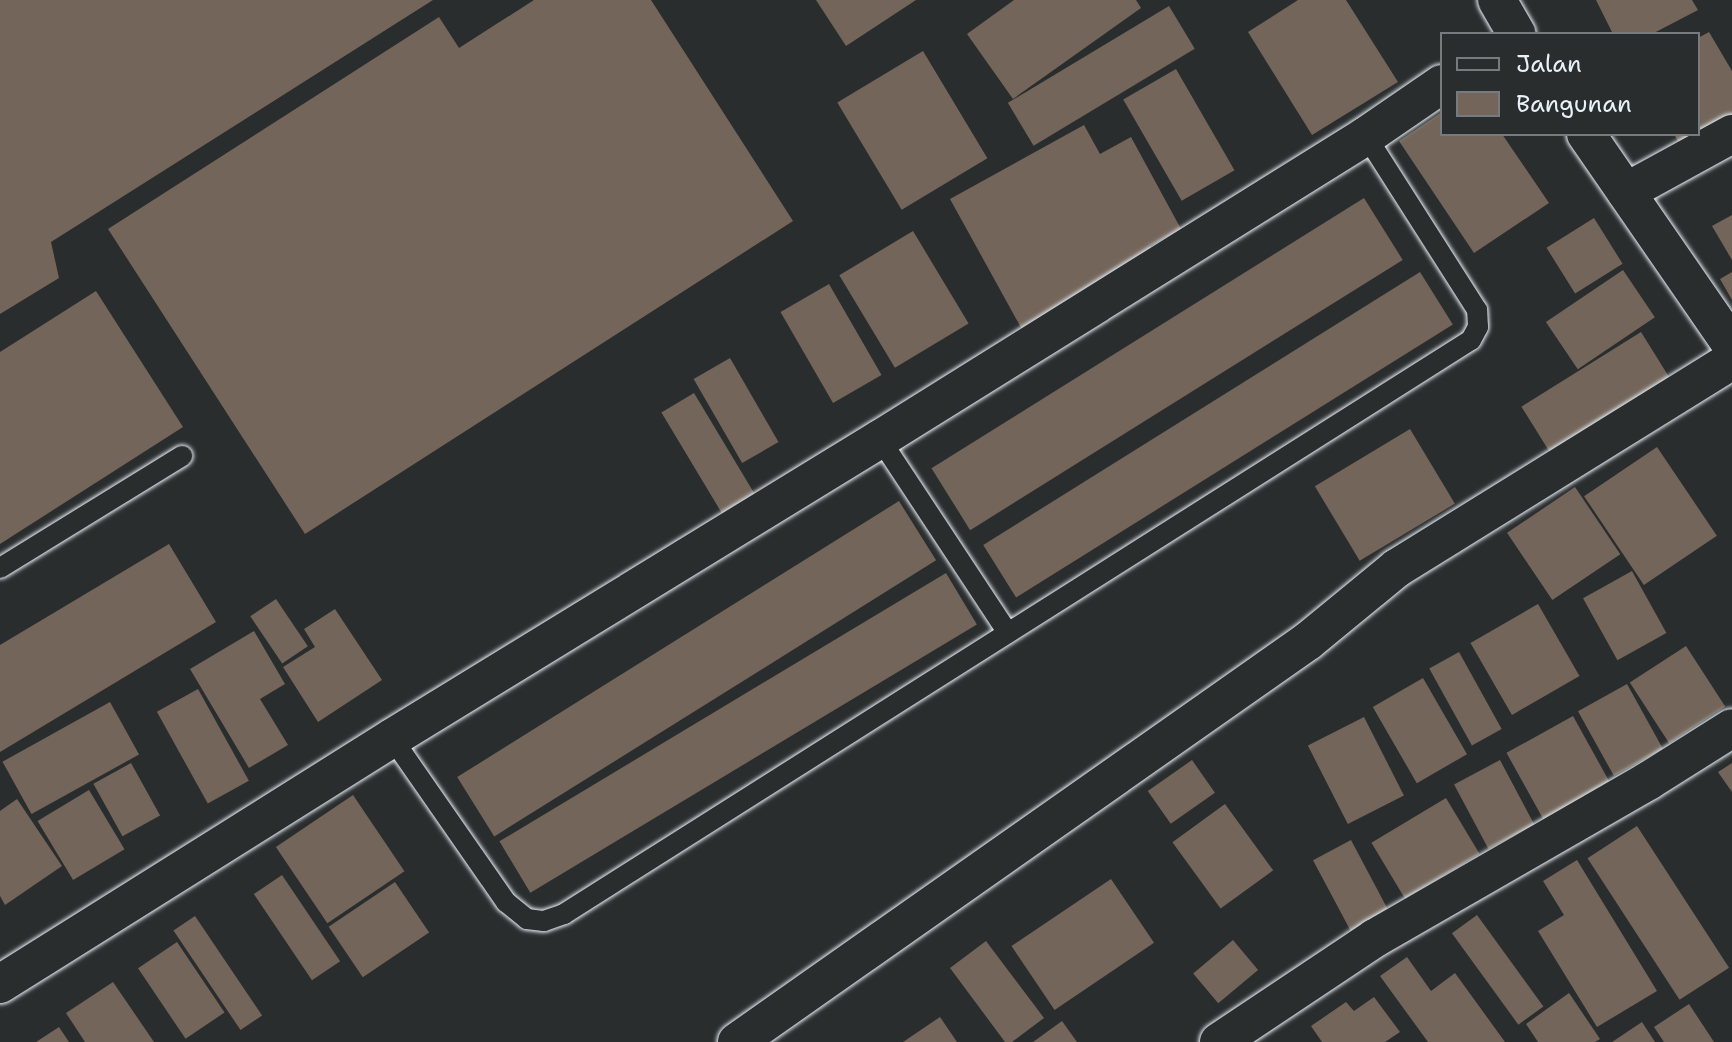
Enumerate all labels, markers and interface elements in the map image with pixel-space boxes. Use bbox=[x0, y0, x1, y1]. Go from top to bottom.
legend bbox=[1440, 32, 1700, 136]
text: Jalan bbox=[1516, 48, 1582, 80]
text: Bangunan bbox=[1516, 88, 1632, 120]

